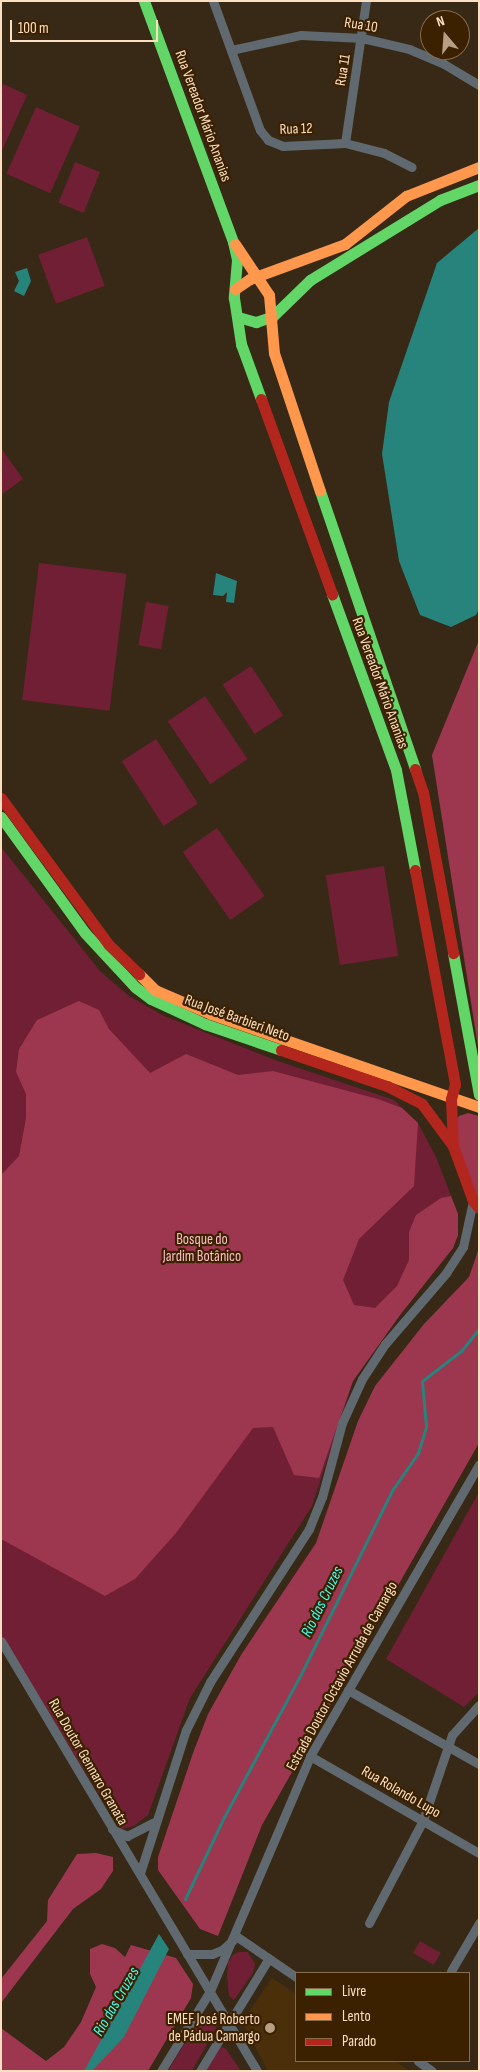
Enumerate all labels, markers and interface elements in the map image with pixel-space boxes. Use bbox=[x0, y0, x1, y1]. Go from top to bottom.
scale bar bbox=[12, 10, 160, 42]
north arrow bbox=[420, 10, 470, 60]
text: N bbox=[434, 12, 447, 30]
street label: Rua 10 bbox=[343, 14, 379, 36]
text: 100 m bbox=[18, 19, 49, 38]
street label: Rua Vereador Mário Ananias bbox=[171, 48, 235, 184]
street label: Rua 11 bbox=[332, 53, 354, 87]
street label: Rua 12 bbox=[279, 119, 313, 139]
street label: Rua Vereador Mário Ananias bbox=[348, 615, 412, 751]
street label: Rua José Barbieri Neto bbox=[182, 991, 292, 1045]
park label: Bosque do Jardim Botânico bbox=[163, 1230, 241, 1265]
water label: Rio das Cruzes bbox=[298, 1564, 348, 1640]
street label: Estrada Doutor Octavio Arruda de Camargo bbox=[282, 1578, 402, 1774]
street label: Rua Doutor Gennaro Granata bbox=[44, 1695, 132, 1829]
street label: Rua Rolando Lupo bbox=[358, 1762, 444, 1822]
water label: Rio das Cruzes bbox=[90, 1964, 144, 2040]
legend bbox=[295, 1972, 470, 2062]
text: Livre bbox=[342, 1982, 366, 2001]
text: Lento bbox=[342, 2007, 371, 2026]
place label: EMEF José Roberto de Pádua Camargo bbox=[167, 2010, 260, 2045]
marker: EMEF José Roberto de Pádua Camargo bbox=[264, 2022, 276, 2034]
text: Parado bbox=[342, 2032, 376, 2051]

